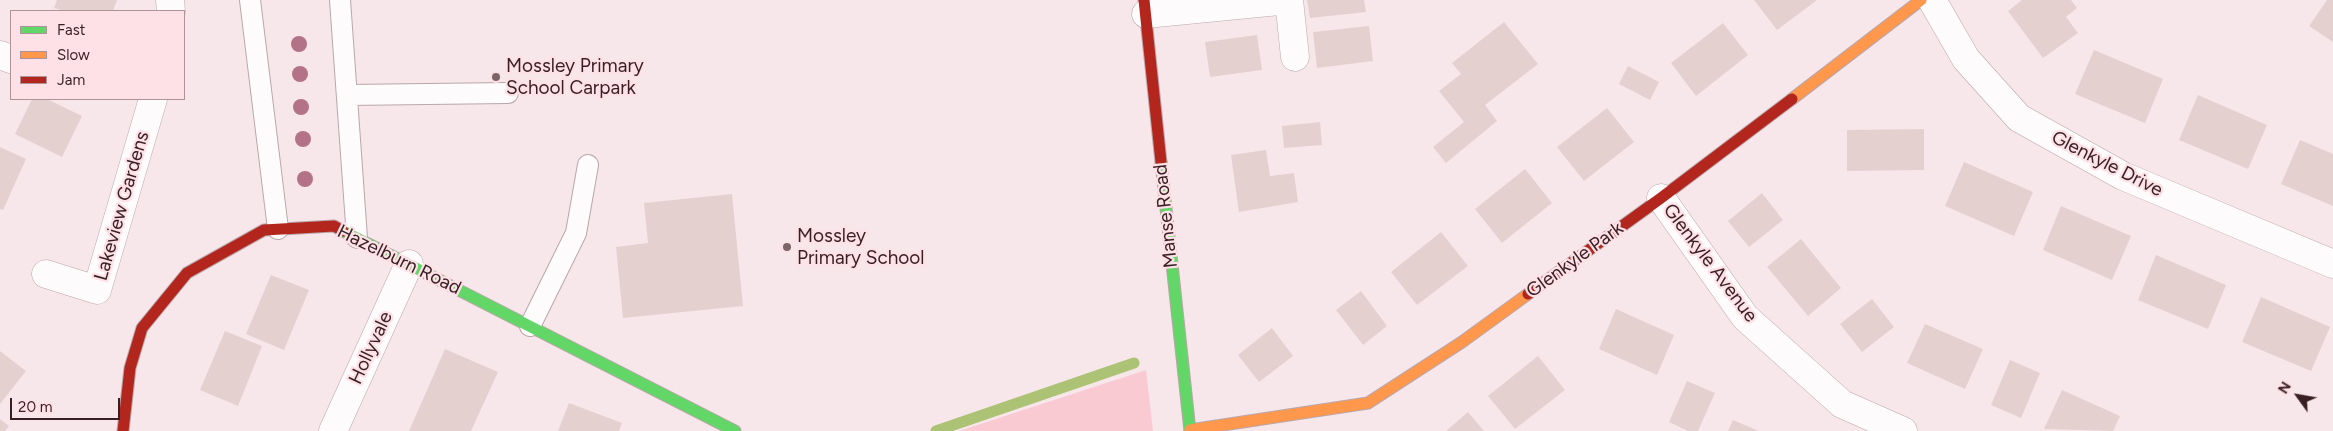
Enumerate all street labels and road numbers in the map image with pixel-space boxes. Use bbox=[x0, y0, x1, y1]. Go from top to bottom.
street label: Glenkyle Drive bbox=[2047, 126, 2167, 202]
street label: Lakeview Gardens bbox=[90, 129, 154, 283]
street label: Manse Road bbox=[1149, 163, 1183, 269]
street label: Glenkyle Avenue bbox=[1658, 199, 1762, 327]
street label: Glenkyle Park bbox=[1522, 217, 1628, 303]
street label: Hazelburn Road bbox=[333, 220, 465, 300]
street label: Hollyvale bbox=[344, 308, 398, 388]

